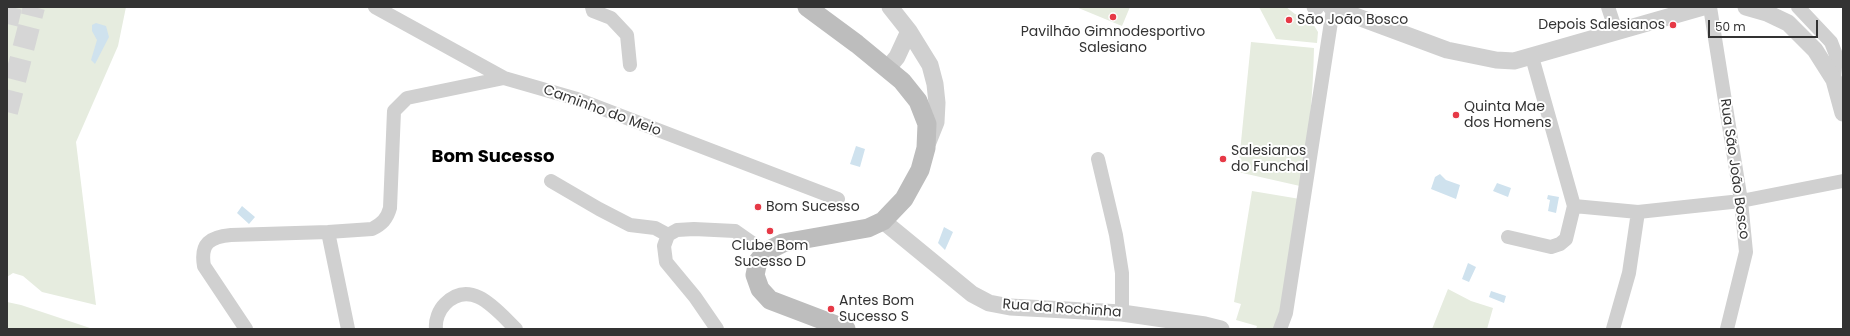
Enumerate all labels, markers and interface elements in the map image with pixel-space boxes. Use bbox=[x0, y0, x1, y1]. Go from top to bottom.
marker: Pavilhão Gimnodesportivo Salesiano bbox=[1108, 12, 1118, 22]
place label: São João Bosco bbox=[1297, 12, 1408, 28]
scale bar bbox=[1710, 12, 1820, 38]
marker: São João Bosco bbox=[1284, 15, 1294, 25]
place label: Depois Salesianos bbox=[1538, 17, 1665, 33]
text: 50 m bbox=[1715, 18, 1746, 35]
marker: Depois Salesianos bbox=[1668, 20, 1678, 30]
place label: Pavilhão Gimnodesportivo Salesiano bbox=[1021, 24, 1205, 56]
street label: Caminho do Meio bbox=[541, 82, 663, 140]
street label: Rua São João Bosco bbox=[1716, 98, 1752, 240]
place label: Quinta Mae dos Homens bbox=[1464, 99, 1551, 132]
marker: Quinta Mae dos Homens bbox=[1451, 110, 1461, 120]
place label: Salesianos do Funchal bbox=[1231, 143, 1309, 176]
district label: Bom Sucesso bbox=[432, 146, 554, 168]
marker: Salesianos do Funchal bbox=[1218, 154, 1228, 164]
place label: Bom Sucesso bbox=[766, 199, 860, 215]
marker: Bom Sucesso bbox=[753, 202, 763, 212]
marker: Clube Bom Sucesso D bbox=[765, 226, 775, 236]
place label: Clube Bom Sucesso D bbox=[731, 238, 809, 270]
place label: Antes Bom Sucesso S bbox=[839, 293, 914, 326]
street label: Rua da Rochinha bbox=[1002, 296, 1122, 322]
marker: Antes Bom Sucesso S bbox=[826, 304, 836, 314]

